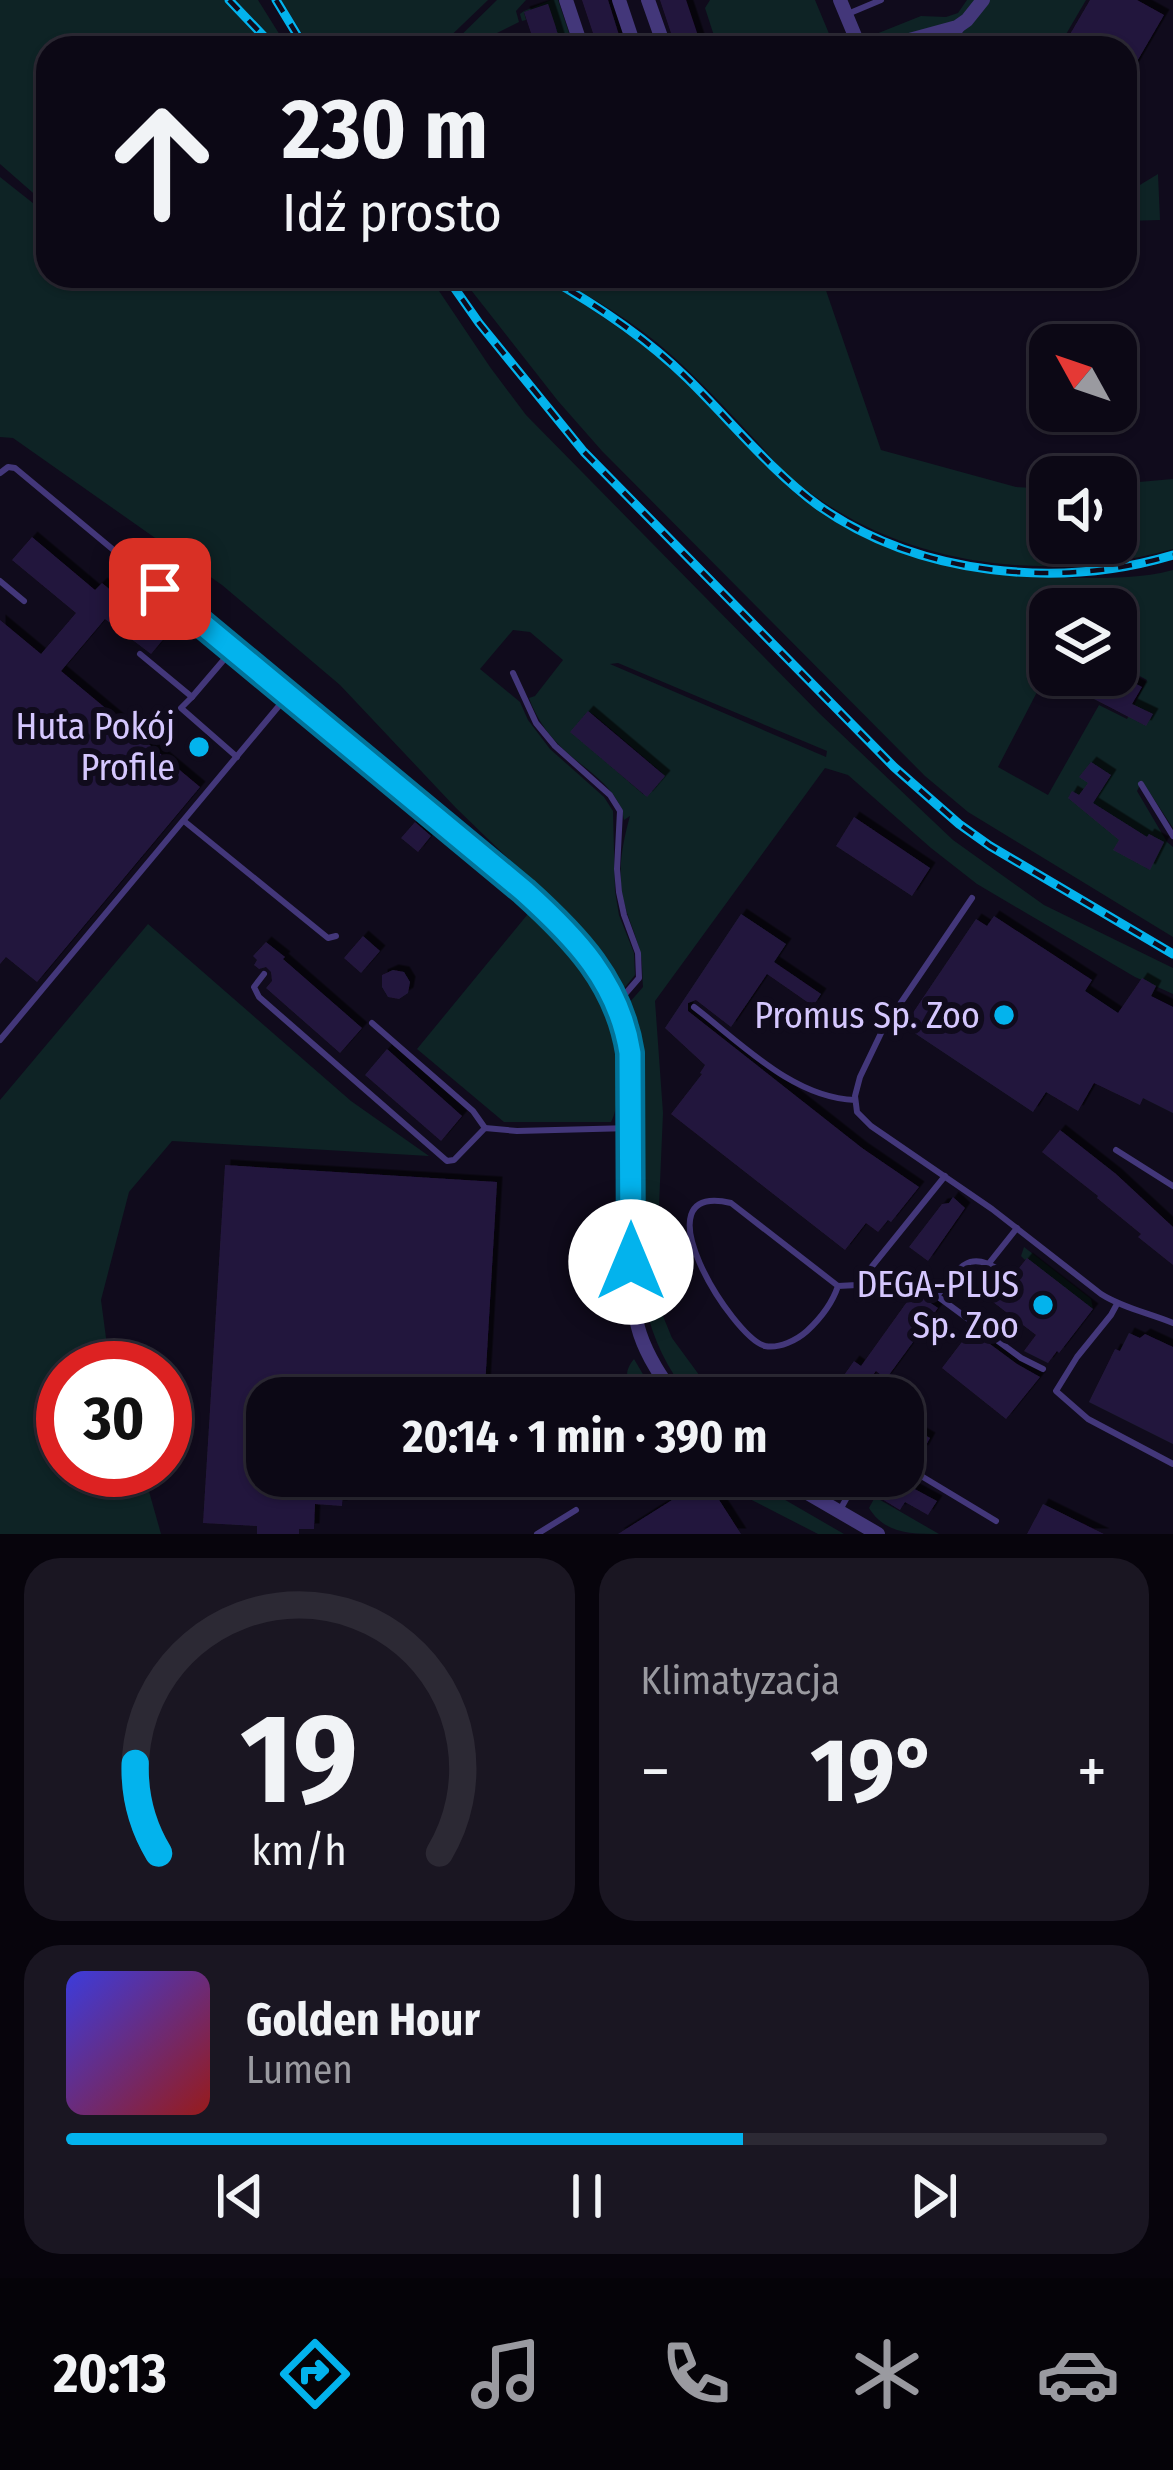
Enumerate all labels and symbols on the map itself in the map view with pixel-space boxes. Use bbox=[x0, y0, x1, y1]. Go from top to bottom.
north arrow bbox=[1029, 324, 1137, 432]
pin bbox=[109, 538, 211, 640]
place label: Huta Pokój Profile bbox=[16, 705, 175, 790]
marker: Huta Pokój Profile bbox=[186, 734, 212, 760]
place label: Promus Sp. Zoo bbox=[754, 994, 980, 1038]
marker: Promus Sp. Zoo bbox=[991, 1002, 1017, 1028]
position arrow bbox=[568, 1199, 694, 1325]
place label: DEGA-PLUS Sp. Zoo bbox=[856, 1263, 1019, 1348]
marker: DEGA-PLUS Sp. Zoo bbox=[1030, 1292, 1056, 1318]
speed limit sign: 30 bbox=[36, 1341, 192, 1497]

